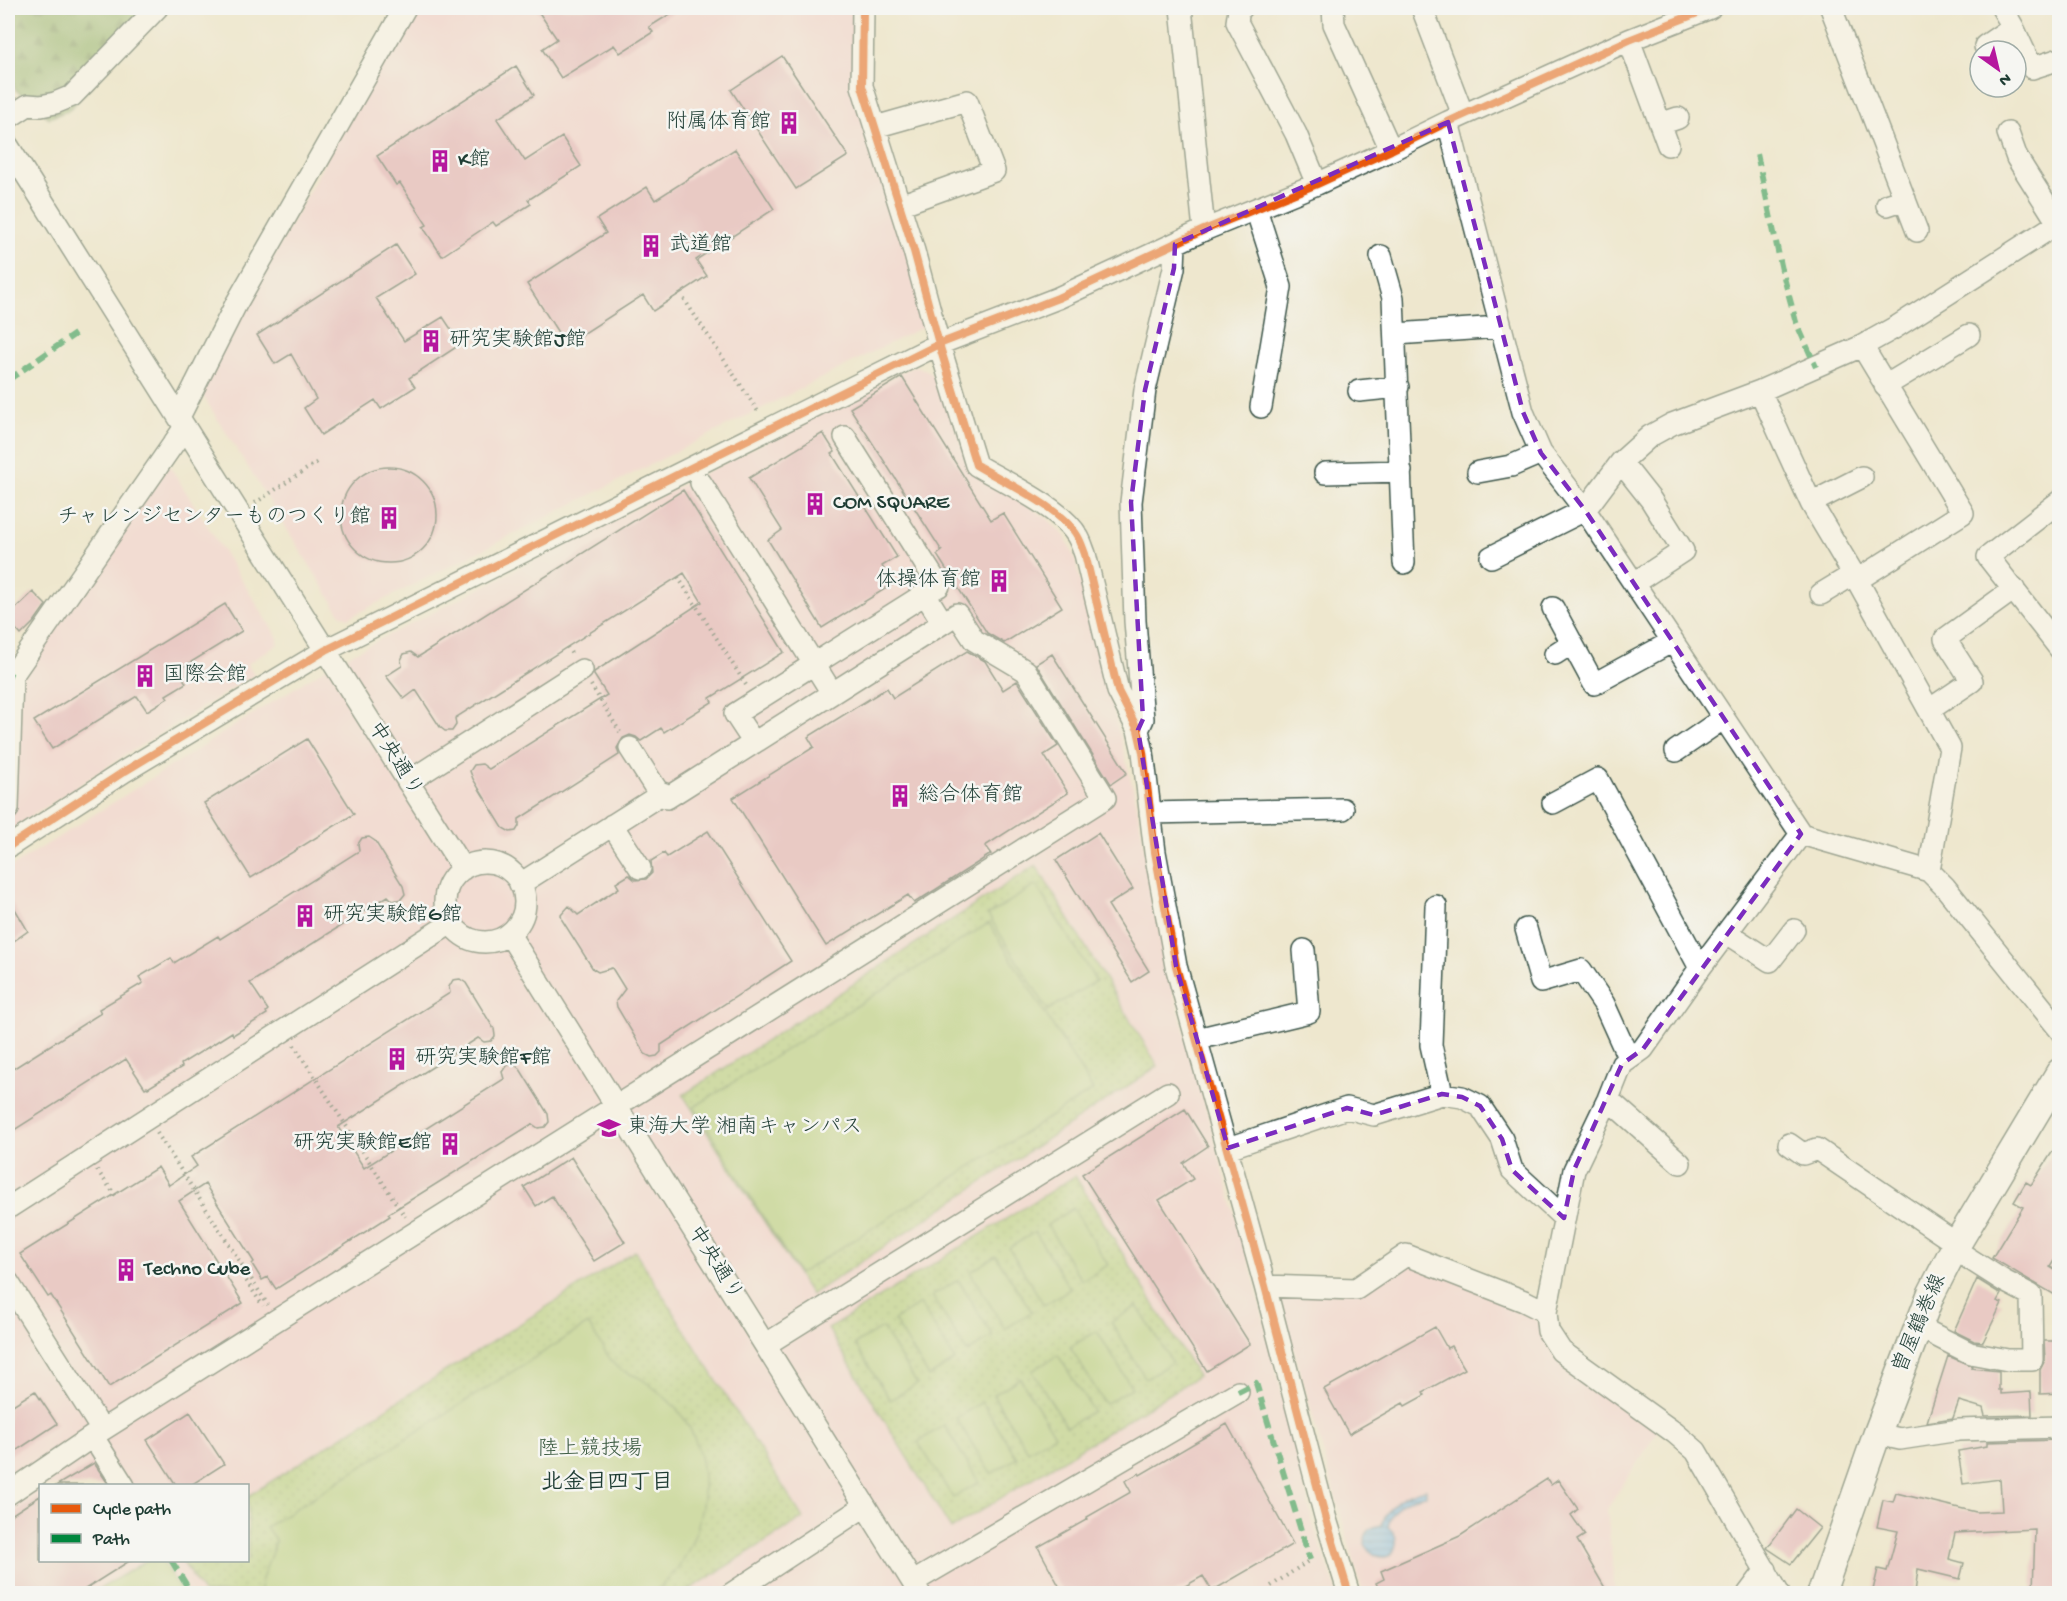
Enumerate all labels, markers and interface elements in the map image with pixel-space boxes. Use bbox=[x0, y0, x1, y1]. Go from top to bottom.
north arrow bbox=[1968, 39, 2028, 99]
text: N bbox=[1994, 68, 2014, 90]
place label: 附属体育館 bbox=[666, 109, 771, 136]
building icon: 附属体育館 bbox=[776, 110, 802, 136]
building icon: K館 bbox=[427, 148, 453, 174]
place label: K館 bbox=[458, 148, 491, 174]
place label: 武道館 bbox=[669, 232, 732, 259]
building icon: 武道館 bbox=[638, 233, 664, 259]
building icon: 研究実験館J館 bbox=[418, 328, 444, 354]
place label: 研究実験館J館 bbox=[449, 328, 586, 354]
building icon: COM SQUARE bbox=[802, 491, 828, 517]
place label: COM SQUARE bbox=[833, 492, 950, 517]
place label: チャレンジセンターものつくり館 bbox=[57, 505, 371, 531]
building icon: チャレンジセンターものつくり館 bbox=[376, 505, 402, 531]
place label: 体操体育館 bbox=[876, 567, 981, 594]
building icon: 体操体育館 bbox=[986, 568, 1012, 594]
place label: 国際会館 bbox=[163, 662, 247, 689]
building icon: 国際会館 bbox=[132, 663, 158, 689]
street label: 中央通り bbox=[361, 717, 429, 802]
place label: 総合体育館 bbox=[918, 782, 1023, 809]
building icon: 総合体育館 bbox=[887, 783, 913, 809]
building icon: 研究実験館G館 bbox=[292, 903, 318, 929]
place label: 研究実験館G館 bbox=[323, 903, 462, 929]
building icon: 研究実験館F館 bbox=[384, 1046, 410, 1072]
place label: 研究実験館F館 bbox=[415, 1046, 552, 1072]
place label: 東海大学 湘南キャンパス bbox=[627, 1114, 862, 1141]
school or university icon: 東海大学 湘南キャンパス bbox=[596, 1115, 622, 1141]
place label: 研究実験館E館 bbox=[293, 1131, 432, 1157]
building icon: 研究実験館E館 bbox=[437, 1131, 463, 1157]
street label: 中央通り bbox=[681, 1221, 749, 1306]
building icon: Techno Cube bbox=[113, 1257, 139, 1283]
place label: Techno Cube bbox=[143, 1258, 252, 1283]
street label: 曽屋鶴巻線 bbox=[1887, 1270, 1953, 1377]
park label: 陸上競技場 bbox=[538, 1437, 643, 1463]
district label: 北金目四丁目 bbox=[541, 1469, 673, 1497]
legend bbox=[39, 1484, 249, 1562]
text: Cycle path bbox=[93, 1500, 171, 1521]
text: Path bbox=[92, 1530, 130, 1551]

